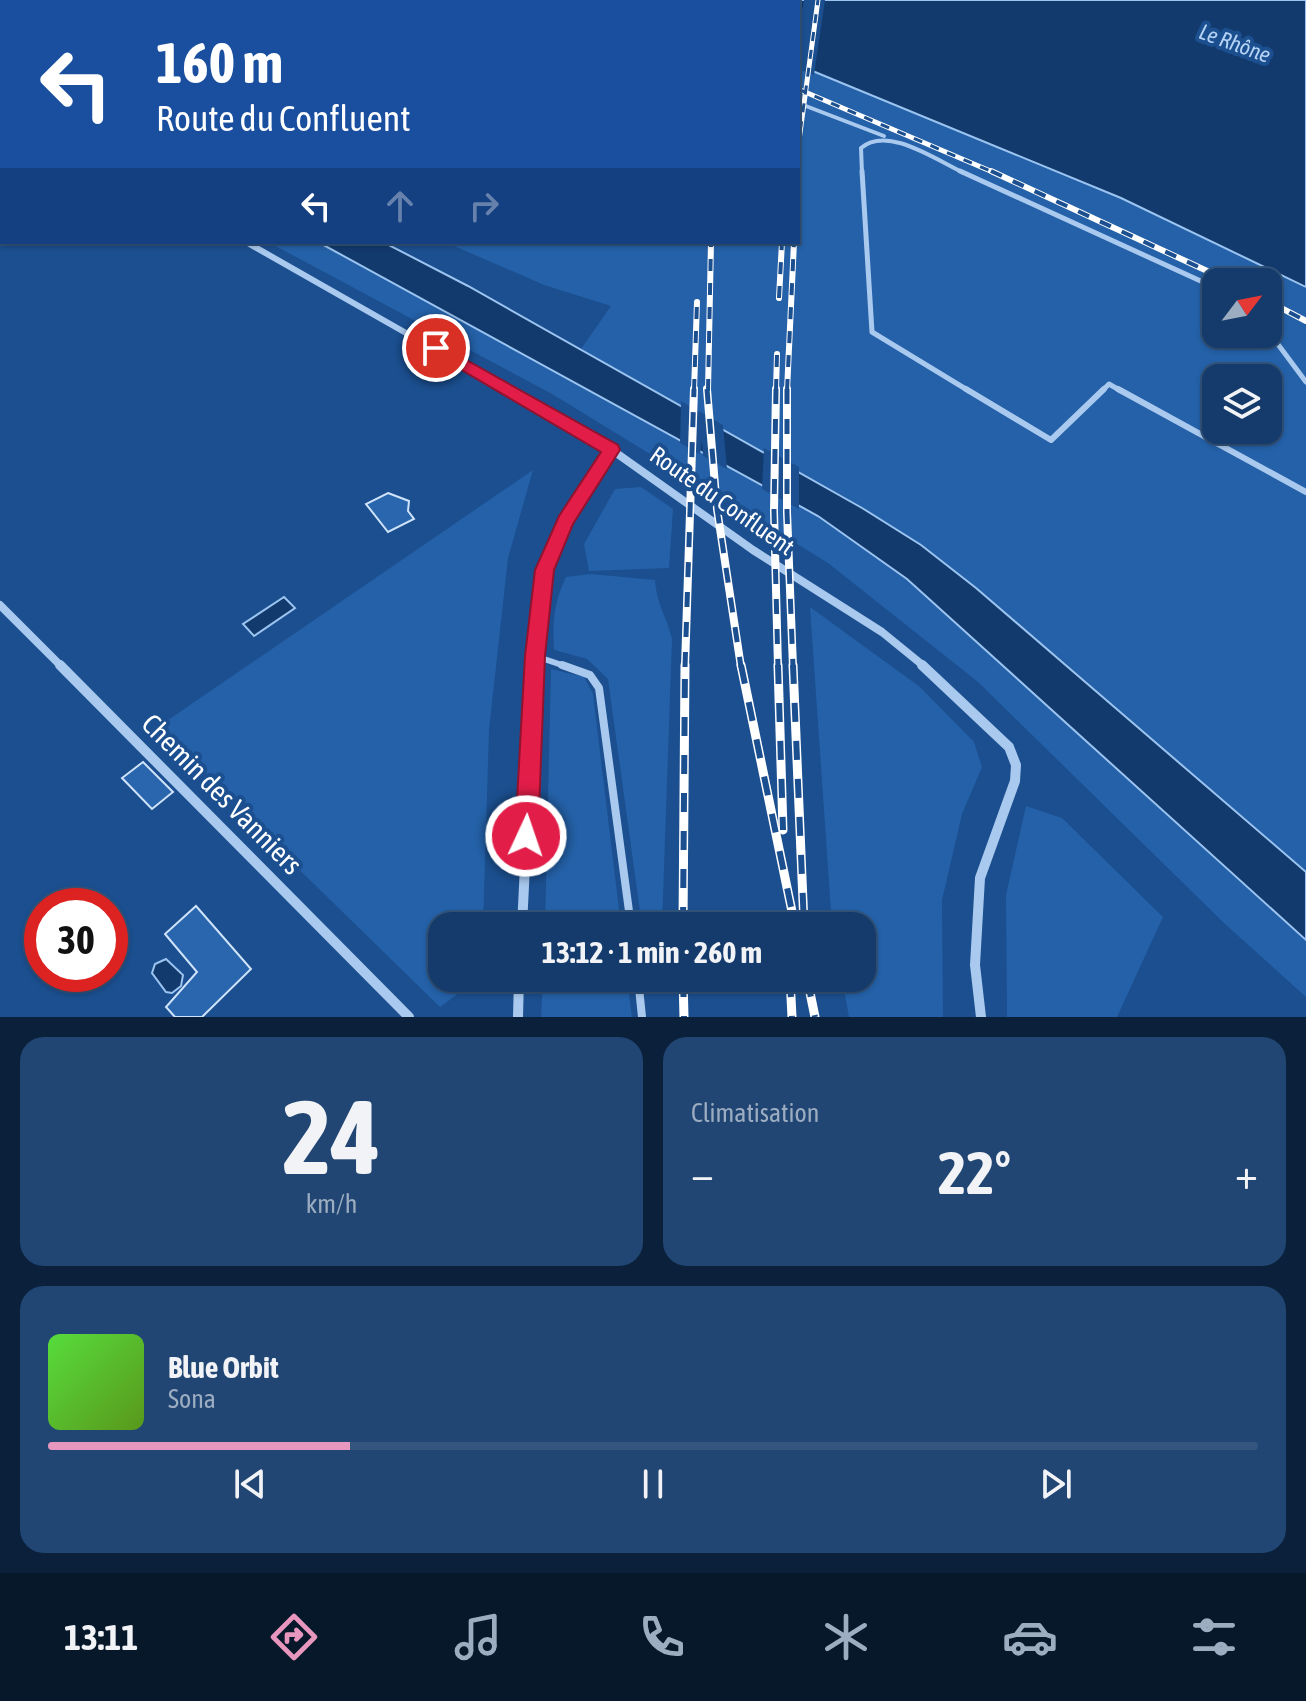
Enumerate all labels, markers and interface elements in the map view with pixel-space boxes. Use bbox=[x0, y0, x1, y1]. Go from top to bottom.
water label: Le Rhône bbox=[1196, 18, 1274, 68]
text: 160 m bbox=[156, 31, 283, 95]
icon: left bbox=[24, 32, 128, 136]
text: Route du Confluent bbox=[156, 97, 411, 139]
icon: left bbox=[294, 184, 338, 228]
icon: ahead bbox=[378, 184, 422, 228]
icon: right bbox=[462, 184, 506, 228]
north arrow bbox=[1202, 268, 1282, 348]
map controls bbox=[1202, 268, 1282, 444]
pin bbox=[402, 314, 470, 382]
icon: arrive bbox=[414, 326, 458, 370]
button: layers bbox=[1202, 364, 1282, 444]
street label: Route du Confluent bbox=[645, 441, 800, 560]
street label: Chemin des Vanniers bbox=[135, 707, 309, 881]
position arrow bbox=[484, 794, 568, 878]
speed limit sign: 30 bbox=[24, 888, 128, 992]
text: 13:12 · 1 min · 260 m bbox=[542, 935, 762, 969]
text: 24 bbox=[283, 1077, 380, 1196]
text: Climatisation bbox=[691, 1098, 819, 1128]
text: 22° bbox=[938, 1138, 1011, 1207]
text: − bbox=[691, 1148, 714, 1198]
text: + bbox=[1235, 1148, 1258, 1198]
text: km/h bbox=[306, 1189, 357, 1219]
text: Blue Orbit bbox=[168, 1350, 279, 1384]
text: Sona bbox=[168, 1384, 216, 1414]
icon: previous bbox=[228, 1462, 272, 1506]
icon: pause bbox=[631, 1462, 675, 1506]
icon: next bbox=[1034, 1462, 1078, 1506]
icon: directions bbox=[266, 1609, 322, 1665]
icon: music bbox=[450, 1609, 506, 1665]
icon: phone bbox=[634, 1609, 690, 1665]
icon: climate bbox=[818, 1609, 874, 1665]
icon: car bbox=[1002, 1609, 1058, 1665]
icon: filters bbox=[1186, 1609, 1242, 1665]
text: 13:11 bbox=[64, 1616, 138, 1658]

